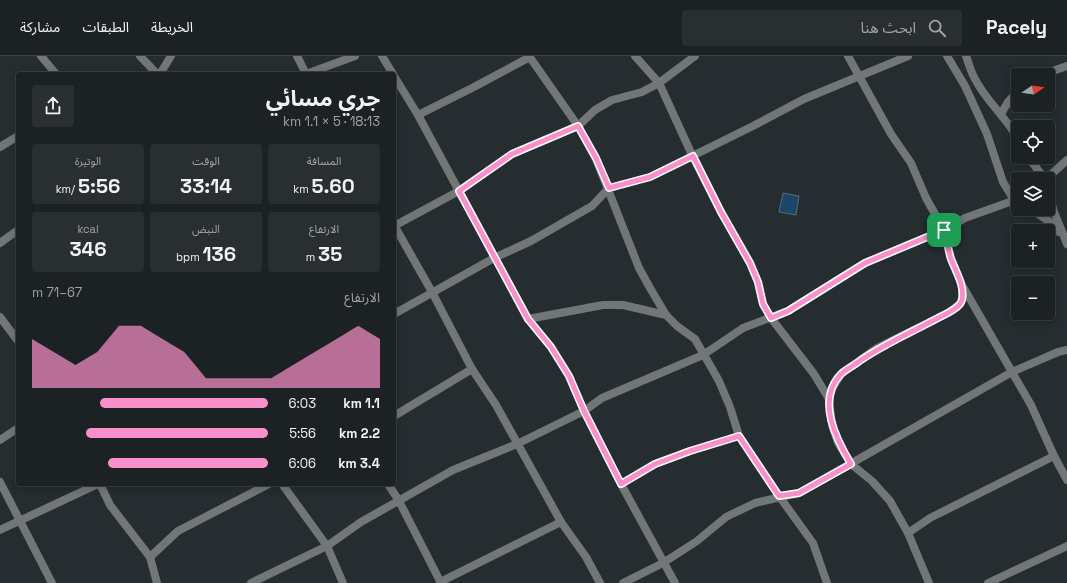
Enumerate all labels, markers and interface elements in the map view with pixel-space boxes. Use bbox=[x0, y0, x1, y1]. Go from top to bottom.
search box bbox=[682, 10, 962, 46]
text: Pacely bbox=[986, 15, 1047, 40]
icon: search bbox=[926, 17, 948, 39]
text: مشاركة bbox=[20, 18, 60, 36]
text: الطبقات bbox=[82, 18, 129, 36]
text: الخريطة bbox=[151, 18, 193, 36]
text: ابحث هنا bbox=[861, 18, 916, 37]
north arrow bbox=[1011, 68, 1055, 112]
map controls bbox=[1011, 68, 1055, 320]
text: جري مسائي bbox=[266, 84, 380, 112]
button: share bbox=[32, 85, 74, 127]
text: 18:13 · 5 × 1.1 km bbox=[283, 113, 380, 130]
button: locate bbox=[1011, 120, 1055, 164]
text: الوتيرة bbox=[75, 154, 101, 168]
text: الوقت bbox=[192, 154, 220, 168]
text: المسافة bbox=[307, 154, 341, 168]
button: layers bbox=[1011, 172, 1055, 216]
text: 5:56 bbox=[78, 173, 120, 199]
text: 33:14 bbox=[180, 173, 232, 199]
text: 5.60 bbox=[312, 173, 355, 199]
text: /km bbox=[56, 182, 78, 196]
text: km bbox=[293, 182, 312, 196]
pin bbox=[927, 213, 961, 247]
icon: arrive bbox=[933, 219, 955, 241]
text: kcal bbox=[77, 222, 99, 236]
text: النبض bbox=[192, 222, 220, 236]
text: الارتفاع bbox=[309, 222, 339, 236]
button: + bbox=[1011, 224, 1055, 268]
text: 346 bbox=[69, 236, 107, 262]
text: 136 bbox=[202, 241, 236, 267]
text: 35 bbox=[318, 241, 342, 267]
text: bpm bbox=[176, 250, 202, 264]
text: m bbox=[306, 250, 318, 264]
button: − bbox=[1011, 276, 1055, 320]
text: 67–71 m bbox=[32, 284, 82, 301]
text: الارتفاع bbox=[344, 289, 380, 306]
text: 6:03 bbox=[289, 395, 316, 412]
text: 1.1 km bbox=[343, 395, 380, 412]
text: 5:56 bbox=[289, 425, 316, 442]
text: 2.2 km bbox=[339, 425, 380, 442]
text: 6:06 bbox=[288, 455, 316, 472]
text: 3.4 km bbox=[338, 455, 380, 472]

